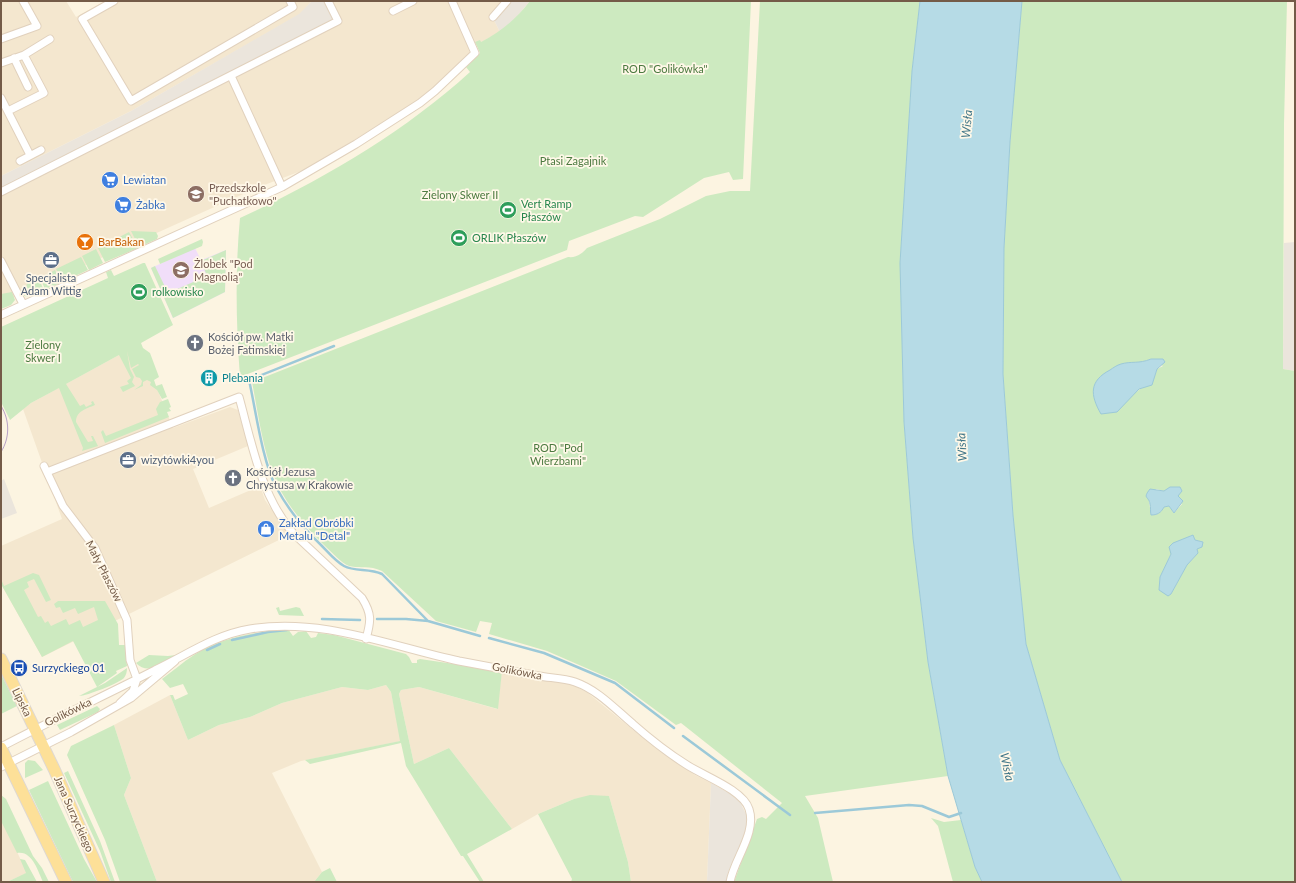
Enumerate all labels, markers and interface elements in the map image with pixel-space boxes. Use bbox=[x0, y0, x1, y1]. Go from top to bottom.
park label: ROD "Golikówka" bbox=[622, 62, 708, 75]
water label: Wisła bbox=[958, 109, 975, 139]
park label: Ptasi Zagajnik bbox=[540, 154, 607, 167]
supermarket icon: Lewiatan bbox=[100, 170, 120, 190]
place label: Lewiatan bbox=[123, 173, 166, 186]
place label: Przedszkole "Puchatkowo" bbox=[209, 181, 277, 207]
school or university icon: Przedszkole "Puchatkowo" bbox=[186, 184, 206, 204]
park label: Zielony Skwer II bbox=[422, 188, 498, 201]
supermarket icon: Żabka bbox=[113, 195, 133, 215]
place label: Vert Ramp Płaszów bbox=[521, 197, 572, 223]
place label: Żabka bbox=[136, 198, 165, 211]
sports icon: Vert Ramp Płaszów bbox=[498, 200, 518, 220]
sports icon: ORLIK Płaszów bbox=[449, 228, 469, 248]
place label: ORLIK Płaszów bbox=[472, 231, 547, 244]
bar icon: BarBakan bbox=[75, 232, 95, 252]
place label: BarBakan bbox=[98, 235, 144, 248]
office icon: Specjalista Adam Wittig bbox=[41, 250, 61, 270]
place label: Żlobek "Pod Magnolią" bbox=[194, 257, 253, 283]
school or university icon: Żlobek "Pod Magnolią" bbox=[171, 260, 191, 280]
place label: Specjalista Adam Wittig bbox=[21, 271, 82, 297]
sports icon: rolkowisko bbox=[129, 282, 149, 302]
place label: rolkowisko bbox=[152, 285, 204, 298]
place label: Kościół pw. Matki Bożej Fatimskiej bbox=[208, 330, 294, 356]
church icon: Kościół pw. Matki Bożej Fatimskiej bbox=[185, 333, 205, 353]
park label: Zielony Skwer I bbox=[25, 338, 61, 364]
building icon: Plebania bbox=[199, 368, 219, 388]
place label: Plebania bbox=[222, 371, 263, 384]
water label: Wisła bbox=[953, 432, 970, 462]
park label: ROD "Pod Wierzbami" bbox=[530, 441, 586, 467]
office icon: wizytówki4you bbox=[118, 450, 138, 470]
place label: wizytówki4you bbox=[141, 453, 214, 466]
place label: Kościół Jezusa Chrystusa w Krakowie bbox=[246, 465, 353, 491]
church icon: Kościół Jezusa Chrystusa w Krakowie bbox=[223, 468, 243, 488]
place label: Zakład Obróbki Metalu "Detal" bbox=[279, 516, 354, 542]
shop icon: Zakład Obróbki Metalu "Detal" bbox=[256, 519, 276, 539]
street label: Mały Płaszów bbox=[83, 538, 126, 604]
bus stop icon: Surzyckiego 01 bbox=[9, 658, 29, 678]
street label: Golikówka bbox=[491, 659, 543, 682]
place label: Surzyckiego 01 bbox=[32, 661, 105, 674]
street label: Lipska bbox=[10, 685, 35, 718]
street label: Golikówka bbox=[42, 695, 93, 728]
water label: Wisła bbox=[997, 751, 1018, 782]
street label: Jana Surzyckiego bbox=[52, 774, 97, 854]

